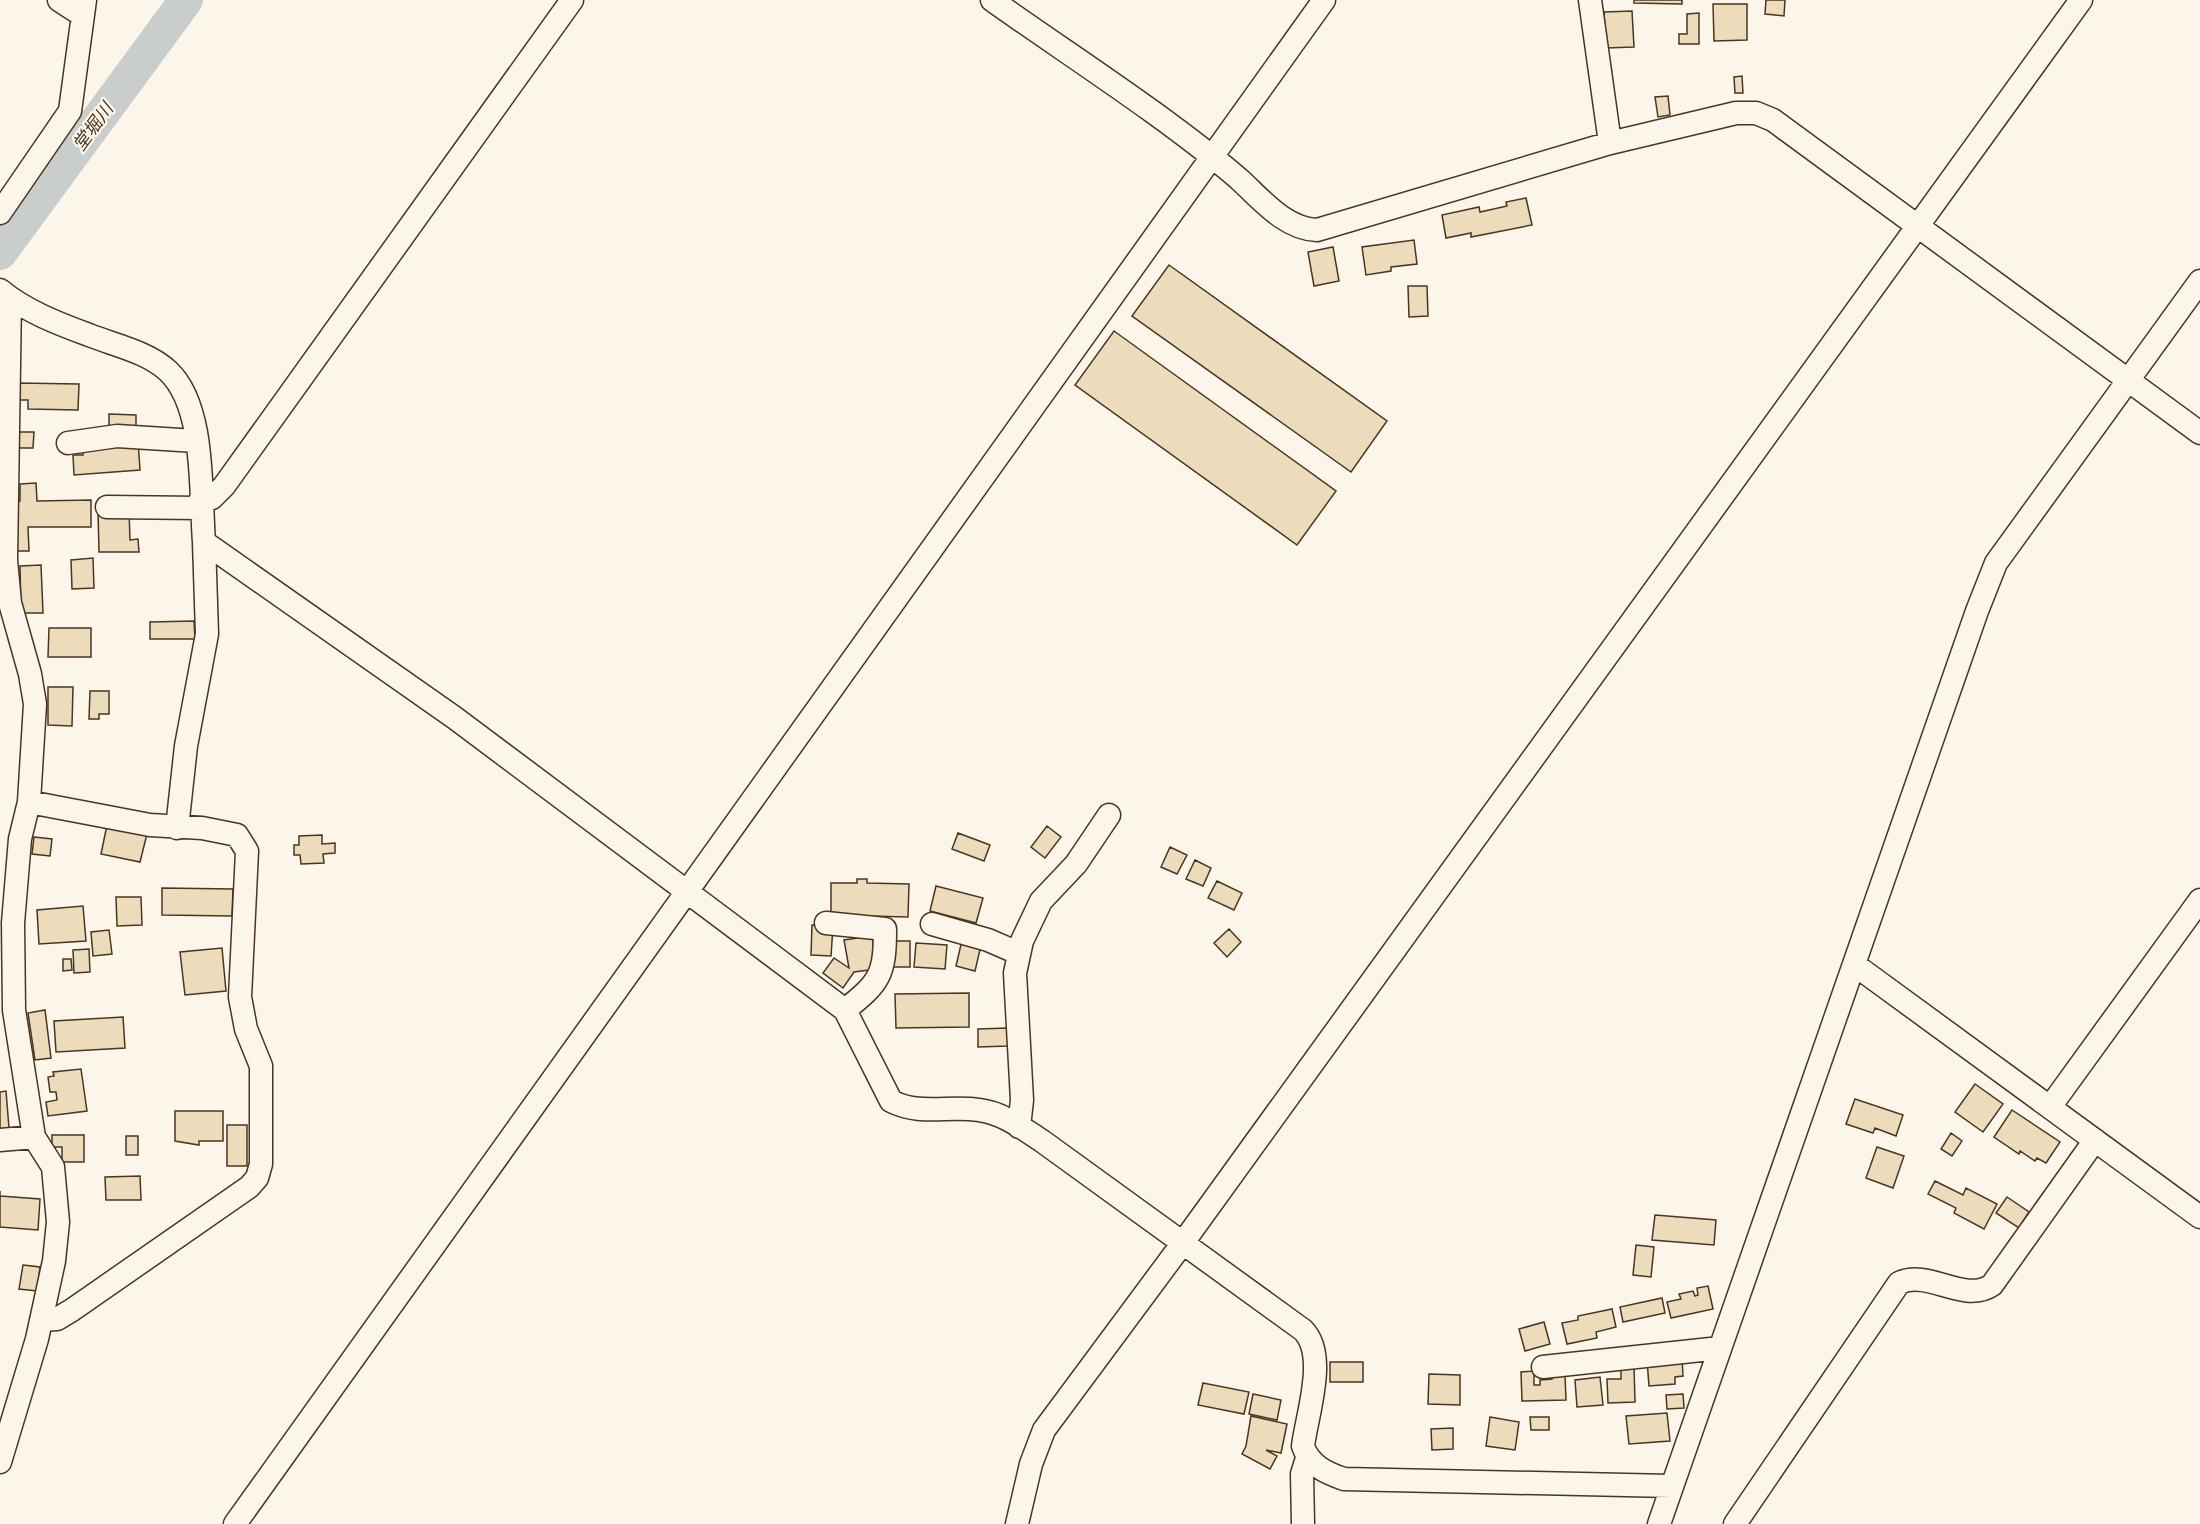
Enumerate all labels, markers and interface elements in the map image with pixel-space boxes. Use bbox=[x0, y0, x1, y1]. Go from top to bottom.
water label: 堂堀川 bbox=[67, 96, 121, 156]

